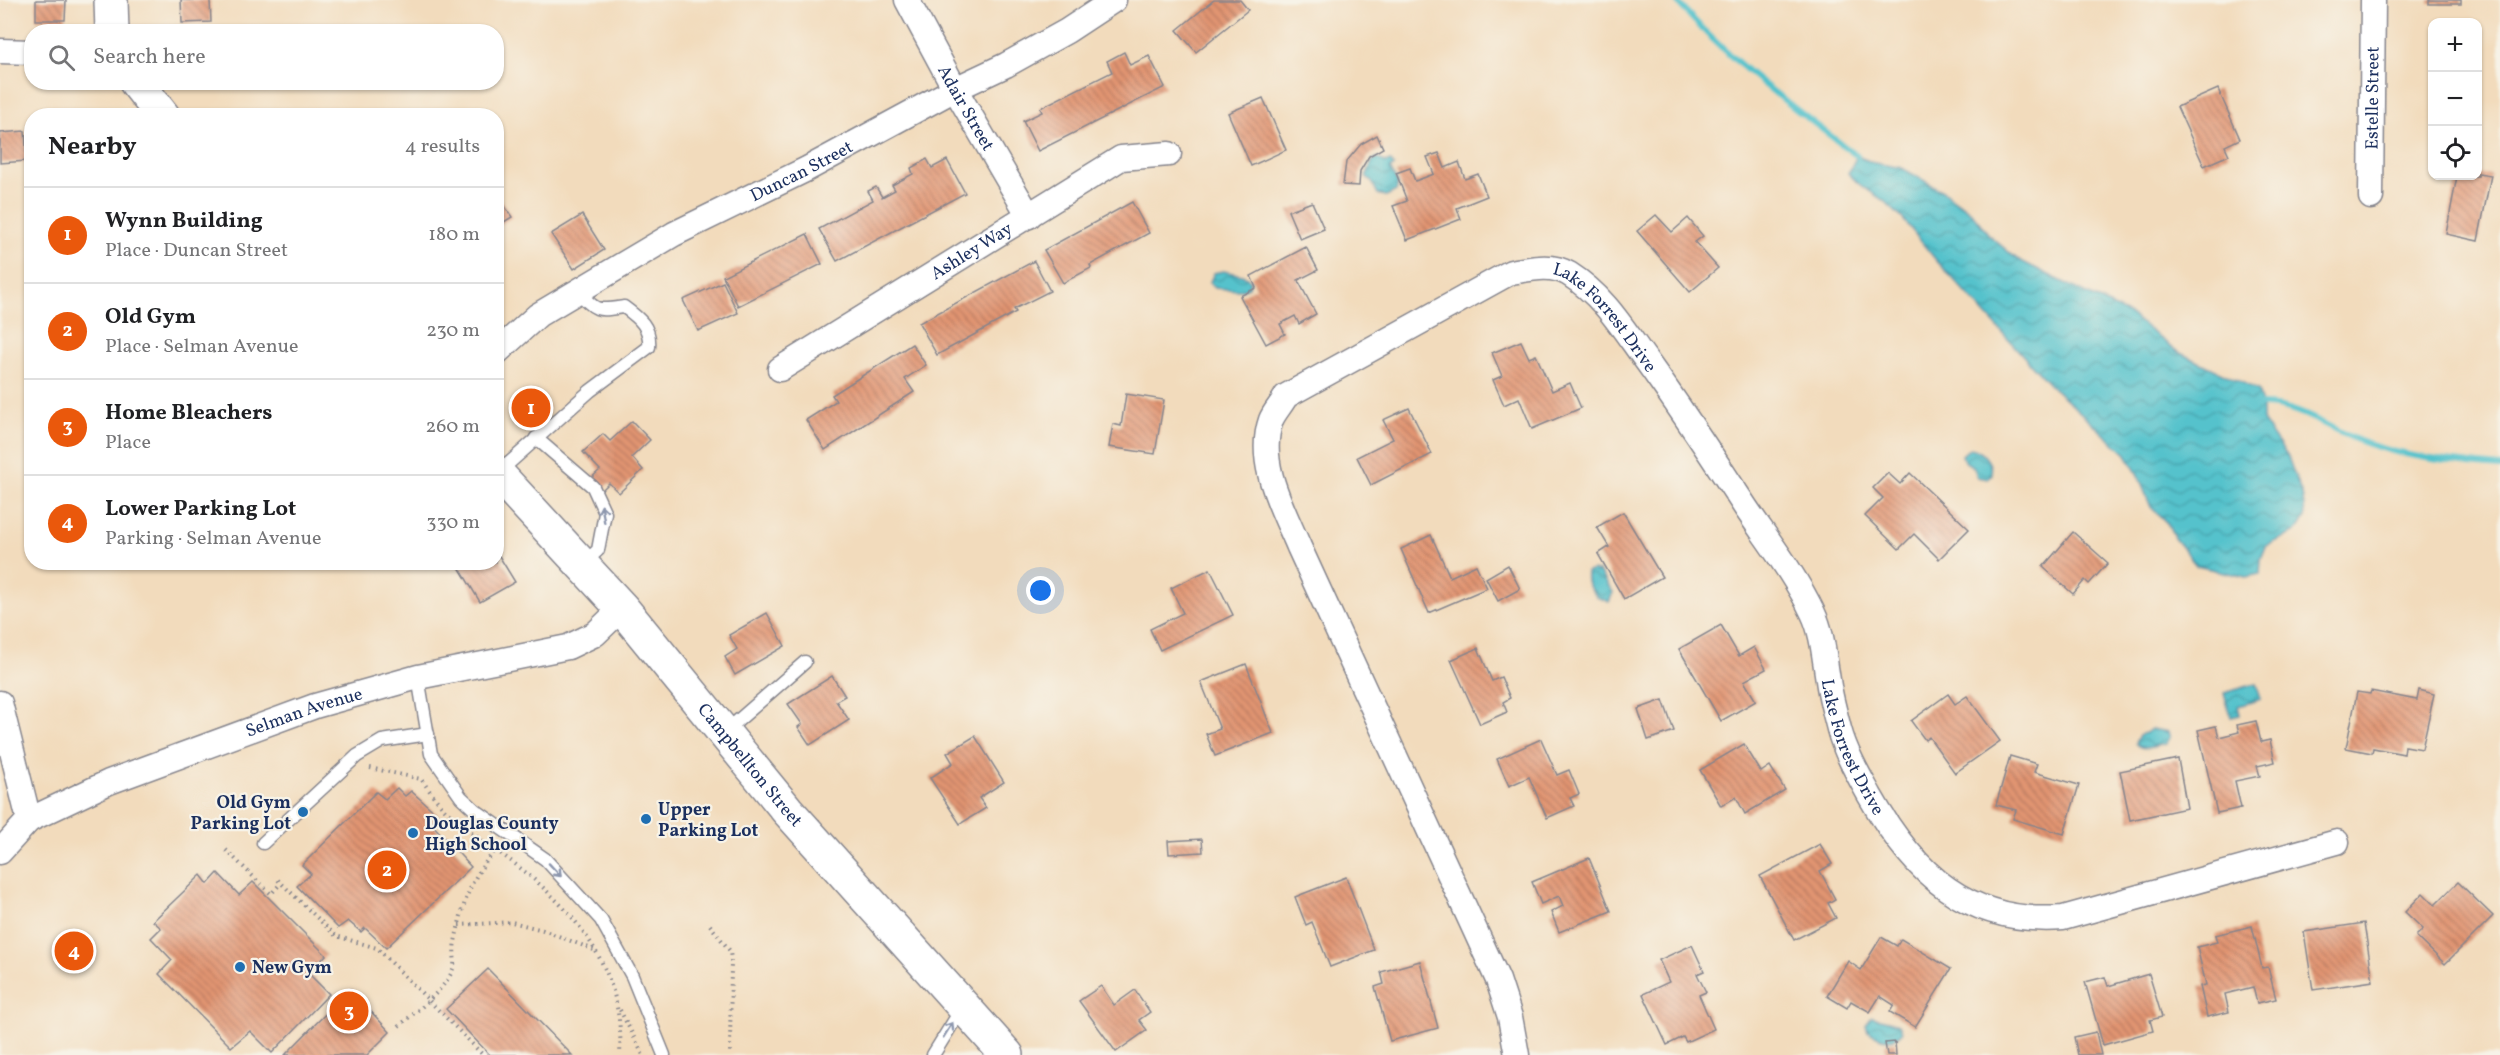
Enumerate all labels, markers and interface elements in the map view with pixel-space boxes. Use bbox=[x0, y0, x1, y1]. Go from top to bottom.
map controls bbox=[2428, 18, 2482, 180]
button: + bbox=[2428, 18, 2482, 72]
search box bbox=[24, 24, 504, 90]
icon: search bbox=[45, 41, 78, 74]
text: Search here bbox=[93, 42, 206, 73]
street label: Estelle Street bbox=[2360, 46, 2387, 150]
street label: Adair Street bbox=[930, 61, 999, 156]
button: − bbox=[2428, 72, 2482, 126]
button: locate bbox=[2428, 126, 2482, 180]
text: Nearby bbox=[48, 129, 137, 165]
text: 4 results bbox=[405, 133, 480, 161]
street label: Duncan Street bbox=[746, 135, 858, 209]
text: Wynn Building bbox=[105, 206, 263, 237]
street label: Ashley Way bbox=[926, 217, 1018, 287]
text: 1 bbox=[63, 221, 72, 249]
text: 180 m bbox=[428, 221, 480, 249]
text: Place · Duncan Street bbox=[105, 237, 288, 265]
street label: Lake Forrest Drive bbox=[1550, 257, 1662, 378]
text: Old Gym bbox=[105, 302, 196, 333]
text: 2 bbox=[62, 317, 73, 345]
text: 230 m bbox=[426, 317, 480, 345]
text: Place · Selman Avenue bbox=[105, 333, 298, 361]
pin: 1 bbox=[512, 386, 550, 430]
text: Home Bleachers bbox=[105, 398, 273, 429]
text: 3 bbox=[62, 413, 73, 441]
text: 260 m bbox=[425, 413, 480, 441]
text: Place bbox=[105, 429, 151, 457]
text: Lower Parking Lot bbox=[105, 494, 296, 525]
one-way arrow bbox=[597, 505, 608, 524]
text: 4 bbox=[61, 509, 74, 537]
text: 330 m bbox=[426, 509, 480, 537]
text: Parking · Selman Avenue bbox=[105, 525, 321, 553]
your location bbox=[1026, 576, 1055, 605]
street label: Lake Forrest Drive bbox=[1814, 677, 1889, 820]
street label: Selman Avenue bbox=[242, 682, 366, 745]
street label: Campbellton Street bbox=[691, 699, 808, 833]
place label: Old Gym Parking Lot bbox=[191, 791, 291, 837]
place label: Upper Parking Lot bbox=[658, 798, 759, 844]
marker: Old Gym Parking Lot bbox=[296, 805, 310, 819]
place label: Douglas County High School bbox=[425, 812, 559, 858]
marker: Upper Parking Lot bbox=[639, 812, 653, 826]
marker: Douglas County High School bbox=[406, 826, 420, 840]
pin: 2 bbox=[368, 848, 406, 892]
one-way arrow bbox=[548, 863, 562, 878]
pin: 4 bbox=[54, 928, 94, 974]
place label: New Gym bbox=[252, 956, 332, 981]
marker: New Gym bbox=[233, 960, 247, 974]
pin: 3 bbox=[330, 988, 368, 1034]
one-way arrow bbox=[942, 1022, 955, 1039]

